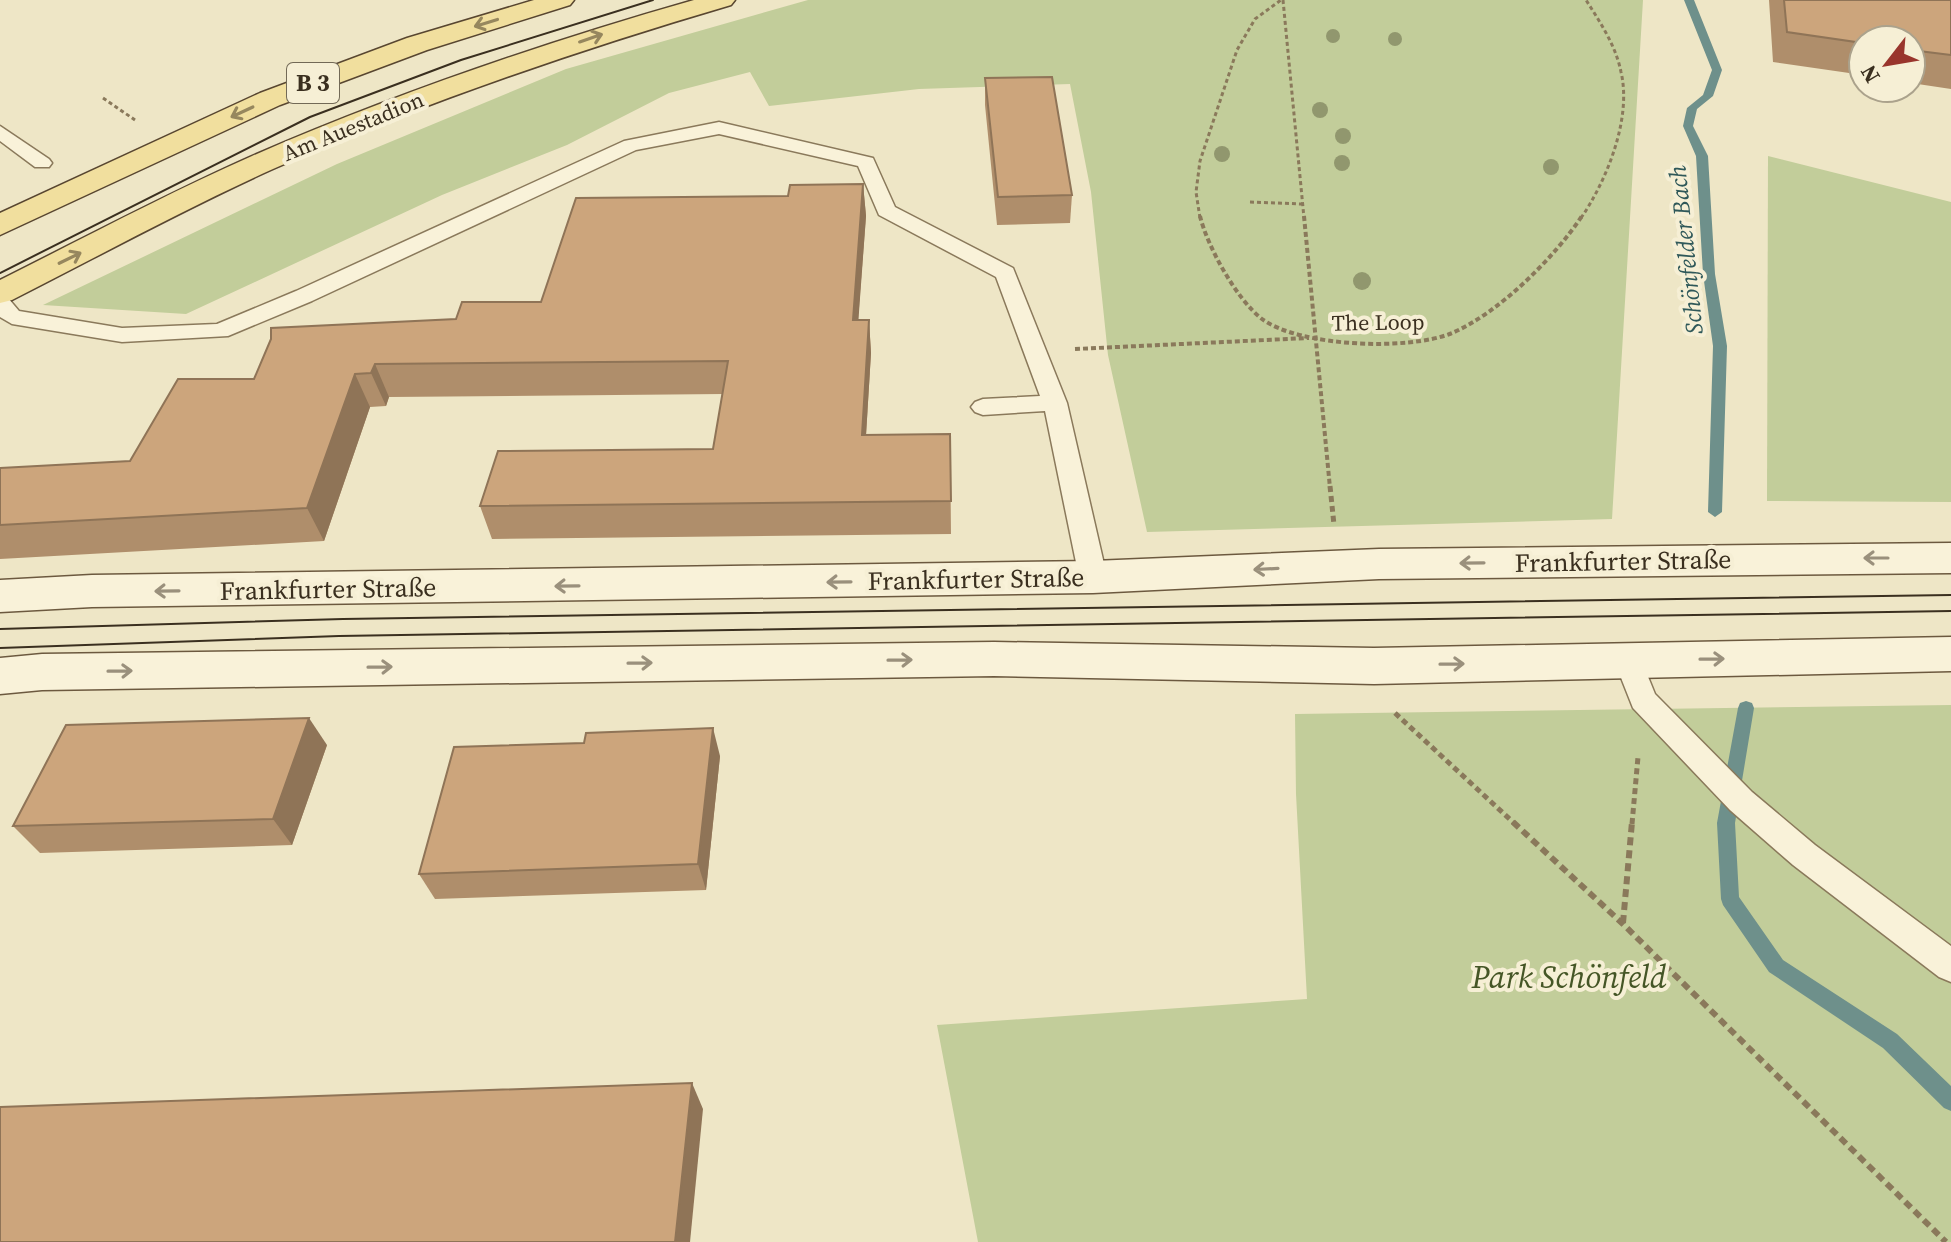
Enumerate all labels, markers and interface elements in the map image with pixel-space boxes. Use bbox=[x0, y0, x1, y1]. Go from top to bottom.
one-way arrow bbox=[474, 17, 499, 31]
north arrow bbox=[1847, 24, 1927, 104]
one-way arrow bbox=[578, 29, 603, 44]
text: N bbox=[1853, 60, 1887, 89]
road number: B 3 bbox=[287, 63, 339, 103]
street label: Am Auestadion bbox=[278, 84, 428, 168]
one-way arrow bbox=[230, 105, 254, 120]
water label: Schönfelder Bach bbox=[1660, 164, 1711, 336]
one-way arrow bbox=[57, 250, 81, 266]
street label: The Loop bbox=[1331, 306, 1425, 338]
street label: Frankfurter Straße bbox=[1514, 541, 1732, 581]
one-way arrow bbox=[1863, 550, 1890, 566]
one-way arrow bbox=[1459, 555, 1486, 571]
street label: Frankfurter Straße bbox=[867, 559, 1085, 599]
one-way arrow bbox=[1253, 562, 1280, 577]
street label: Frankfurter Straße bbox=[219, 569, 437, 609]
one-way arrow bbox=[826, 574, 853, 589]
one-way arrow bbox=[554, 578, 581, 593]
one-way arrow bbox=[154, 583, 181, 598]
one-way arrow bbox=[1698, 651, 1725, 667]
one-way arrow bbox=[886, 652, 913, 668]
one-way arrow bbox=[626, 655, 653, 671]
one-way arrow bbox=[1438, 656, 1465, 672]
one-way arrow bbox=[366, 659, 393, 675]
one-way arrow bbox=[106, 663, 133, 679]
park label: Park Schönfeld bbox=[1470, 955, 1667, 999]

